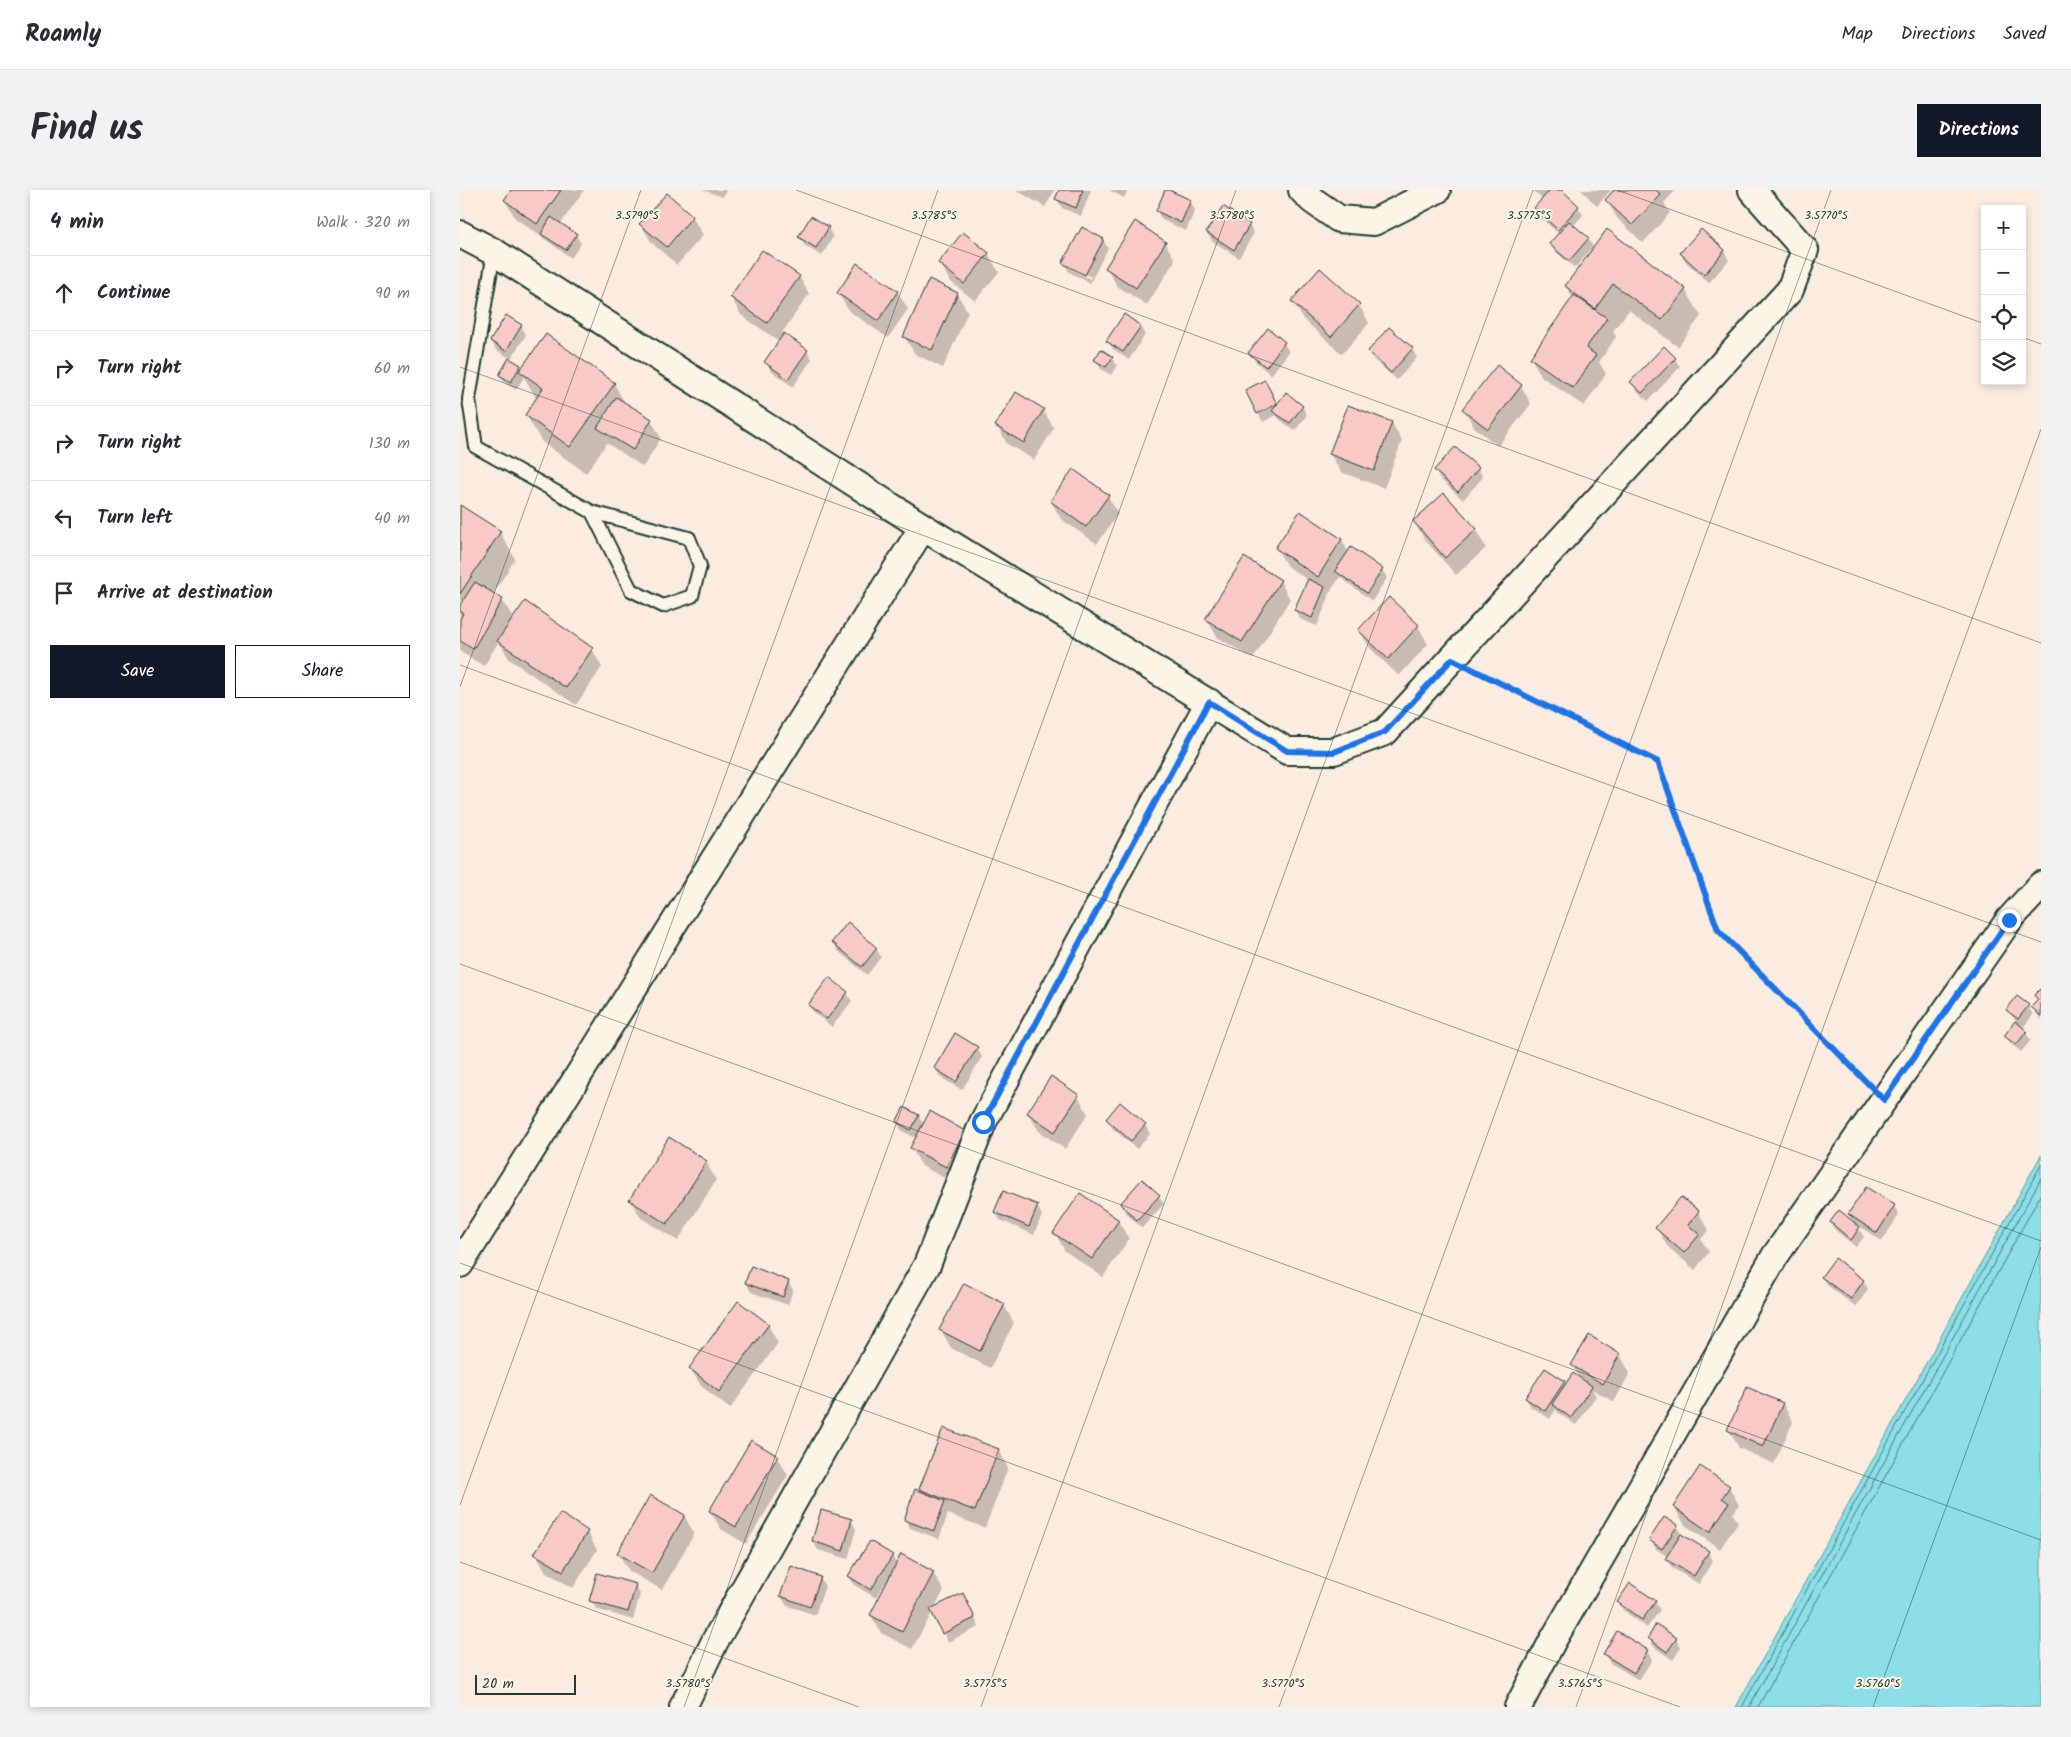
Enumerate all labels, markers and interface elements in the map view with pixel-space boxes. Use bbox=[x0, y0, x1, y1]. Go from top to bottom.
text: Roamly bbox=[25, 15, 101, 54]
text: Map bbox=[1841, 20, 1873, 49]
text: Directions bbox=[1901, 20, 1975, 49]
text: Saved bbox=[2003, 20, 2046, 49]
text: Find us bbox=[30, 102, 143, 158]
button: Directions bbox=[1917, 104, 2041, 157]
map controls bbox=[1981, 205, 2026, 385]
button: + bbox=[1981, 205, 2026, 250]
text: 4 min bbox=[50, 206, 104, 239]
text: 3.5790°S bbox=[615, 206, 660, 225]
text: 3.5785°S bbox=[911, 206, 958, 225]
text: 3.5780°S bbox=[1209, 206, 1255, 225]
text: 3.5775°S bbox=[1507, 206, 1552, 225]
text: 3.5770°S bbox=[1804, 206, 1848, 225]
text: Walk · 320 m bbox=[316, 210, 410, 235]
button: − bbox=[1981, 250, 2026, 295]
text: Continue bbox=[97, 278, 170, 308]
icon: ahead bbox=[50, 279, 78, 307]
text: 90 m bbox=[375, 281, 410, 306]
button: locate bbox=[1981, 295, 2026, 340]
button: layers bbox=[1981, 340, 2026, 385]
text: Turn right bbox=[97, 353, 182, 383]
icon: right bbox=[50, 354, 78, 382]
text: 60 m bbox=[374, 356, 410, 381]
text: Turn right bbox=[97, 428, 182, 458]
icon: right bbox=[50, 429, 78, 457]
text: 130 m bbox=[369, 431, 410, 456]
text: Turn left bbox=[97, 503, 172, 533]
icon: left bbox=[50, 504, 78, 532]
text: 40 m bbox=[374, 506, 410, 531]
text: Arrive at destination bbox=[97, 578, 273, 608]
icon: arrive bbox=[50, 579, 78, 607]
button: Save bbox=[50, 645, 225, 698]
button: Share bbox=[235, 645, 410, 698]
route end bbox=[1998, 909, 2021, 932]
route start bbox=[972, 1111, 995, 1134]
scale bar bbox=[475, 1672, 576, 1695]
text: 20 m bbox=[482, 1673, 514, 1695]
text: 3.5780°S bbox=[665, 1674, 711, 1693]
text: 3.5775°S bbox=[963, 1674, 1008, 1693]
text: 3.5770°S bbox=[1261, 1674, 1305, 1693]
text: 3.5765°S bbox=[1557, 1674, 1603, 1693]
text: 3.5760°S bbox=[1856, 1674, 1901, 1693]

